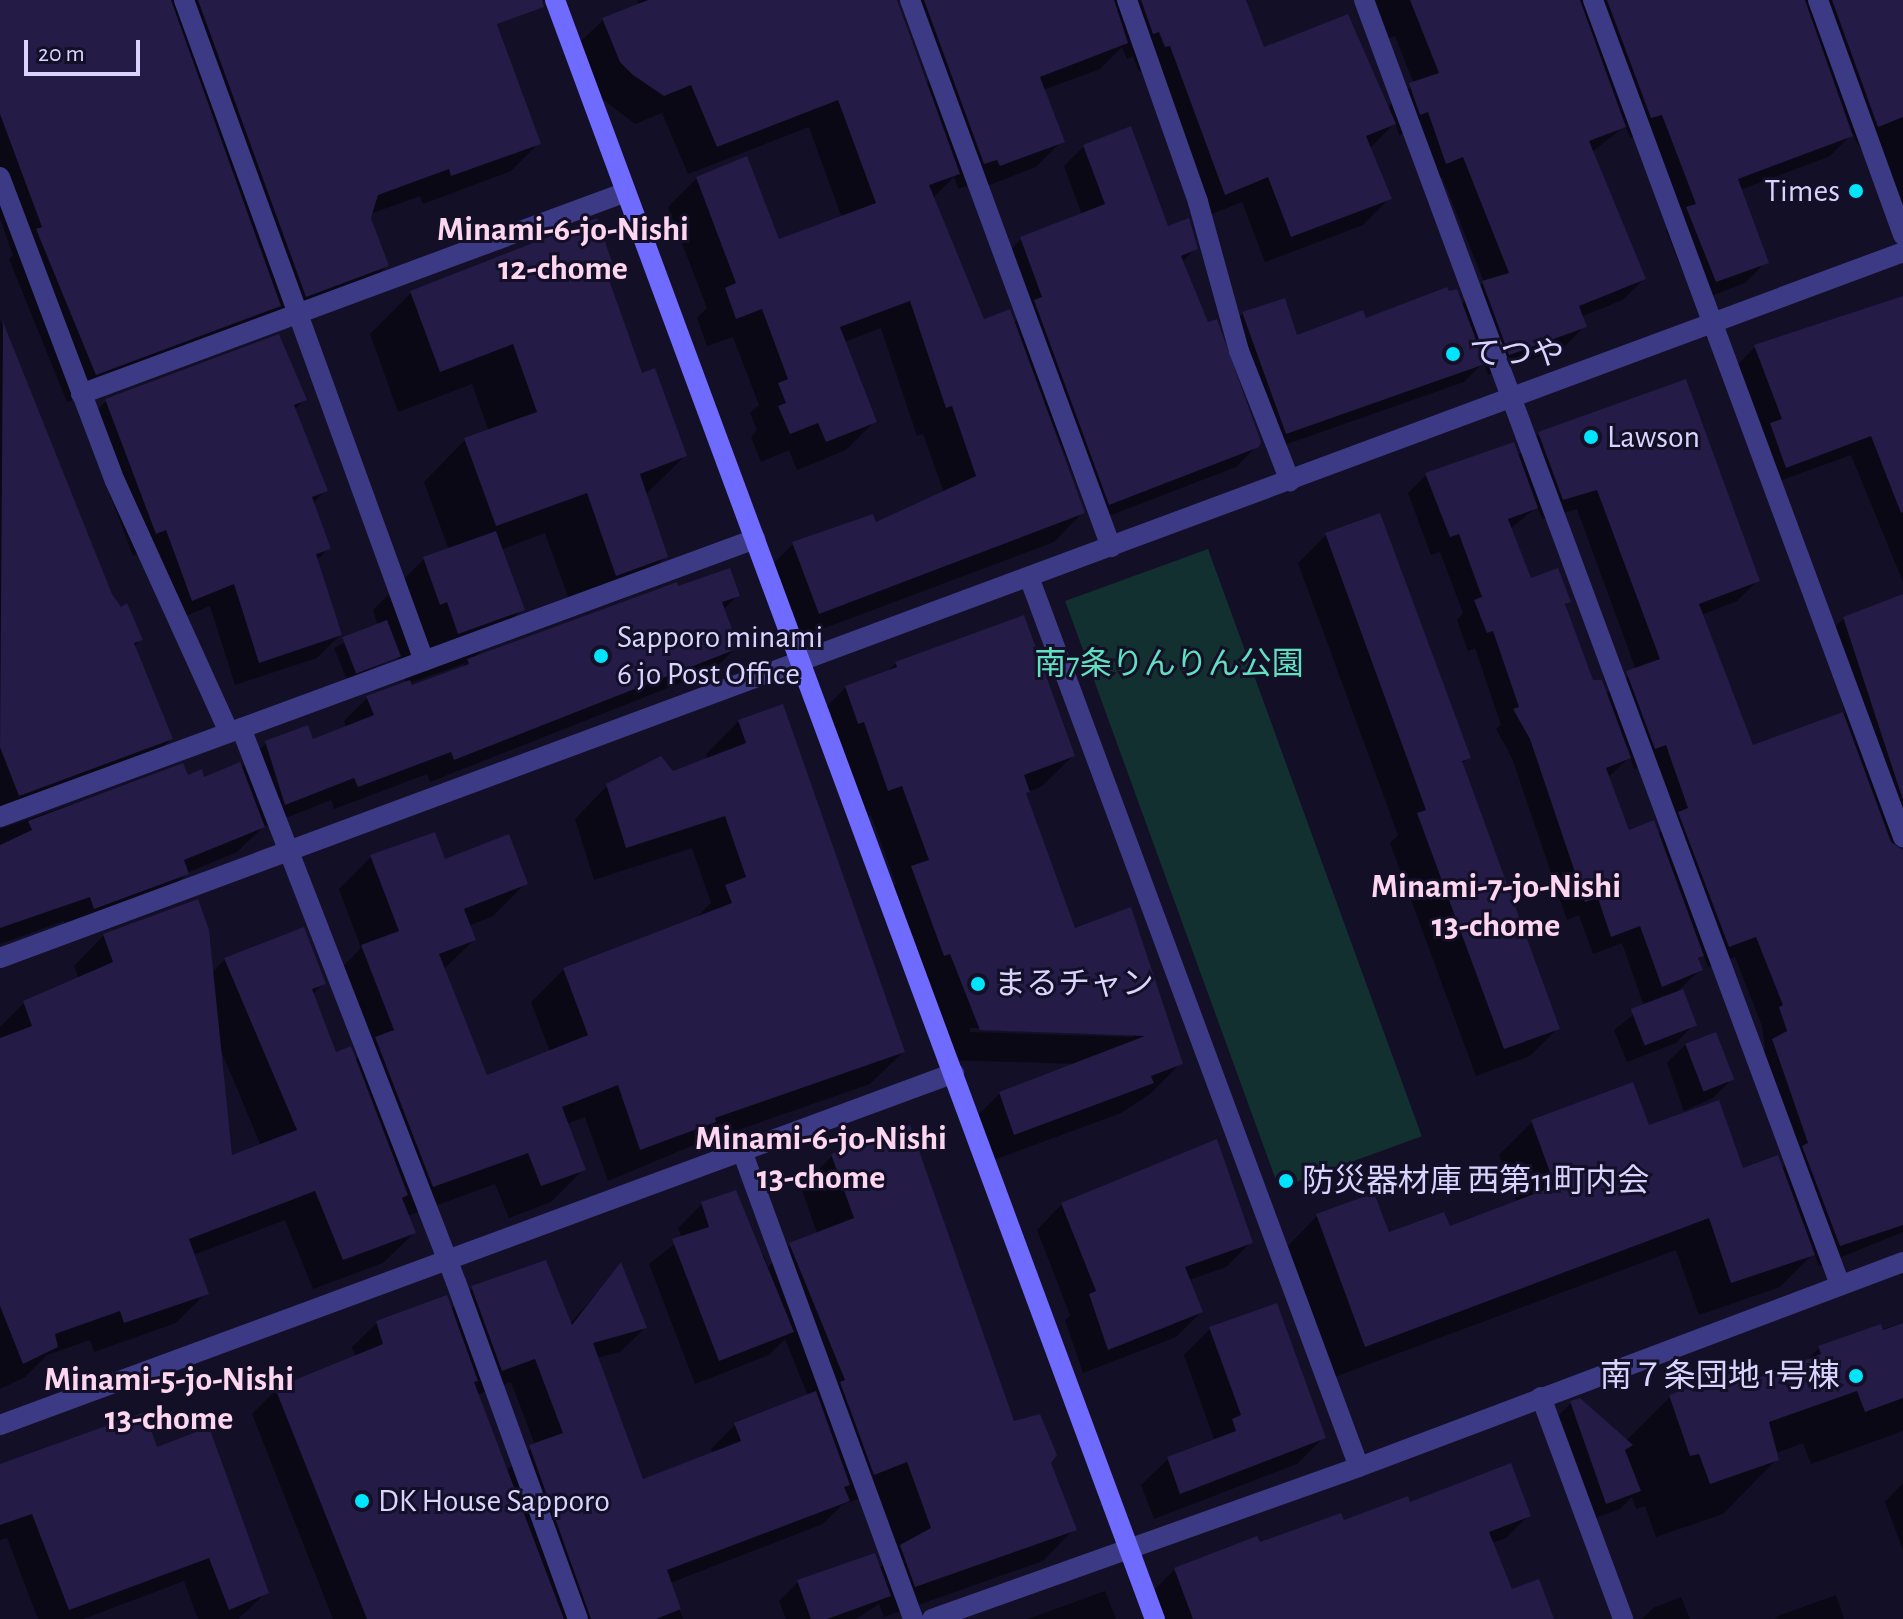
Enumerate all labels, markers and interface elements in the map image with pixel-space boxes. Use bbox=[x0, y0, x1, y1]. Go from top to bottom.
scale bar bbox=[28, 24, 144, 74]
text: 20 m bbox=[38, 42, 85, 66]
place label: Times bbox=[1764, 172, 1840, 210]
marker: Times bbox=[1847, 182, 1865, 200]
district label: Minami-6-jo-Nishi 12-chome bbox=[437, 210, 689, 290]
place label: てつや bbox=[1469, 335, 1565, 373]
marker: てつや bbox=[1444, 345, 1462, 363]
place label: Lawson bbox=[1607, 418, 1700, 456]
marker: Lawson bbox=[1582, 428, 1600, 446]
place label: Sapporo minami 6 jo Post Office bbox=[617, 619, 823, 694]
park label: 南7条りんりん公園 bbox=[1034, 645, 1304, 683]
marker: Sapporo minami 6 jo Post Office bbox=[592, 647, 610, 665]
district label: Minami-7-jo-Nishi 13-chome bbox=[1371, 867, 1621, 946]
place label: まるチャン bbox=[994, 965, 1154, 1003]
marker: まるチャン bbox=[969, 975, 987, 993]
district label: Minami-6-jo-Nishi 13-chome bbox=[695, 1119, 947, 1198]
place label: 防災器材庫 西第11町内会 bbox=[1302, 1162, 1649, 1200]
marker: 防災器材庫 西第11町内会 bbox=[1277, 1172, 1295, 1190]
place label: 南７条団地 1号棟 bbox=[1600, 1357, 1840, 1395]
district label: Minami-5-jo-Nishi 13-chome bbox=[44, 1360, 294, 1440]
marker: 南７条団地 1号棟 bbox=[1847, 1367, 1865, 1385]
place label: DK House Sapporo bbox=[378, 1482, 610, 1520]
marker: DK House Sapporo bbox=[353, 1492, 371, 1510]

